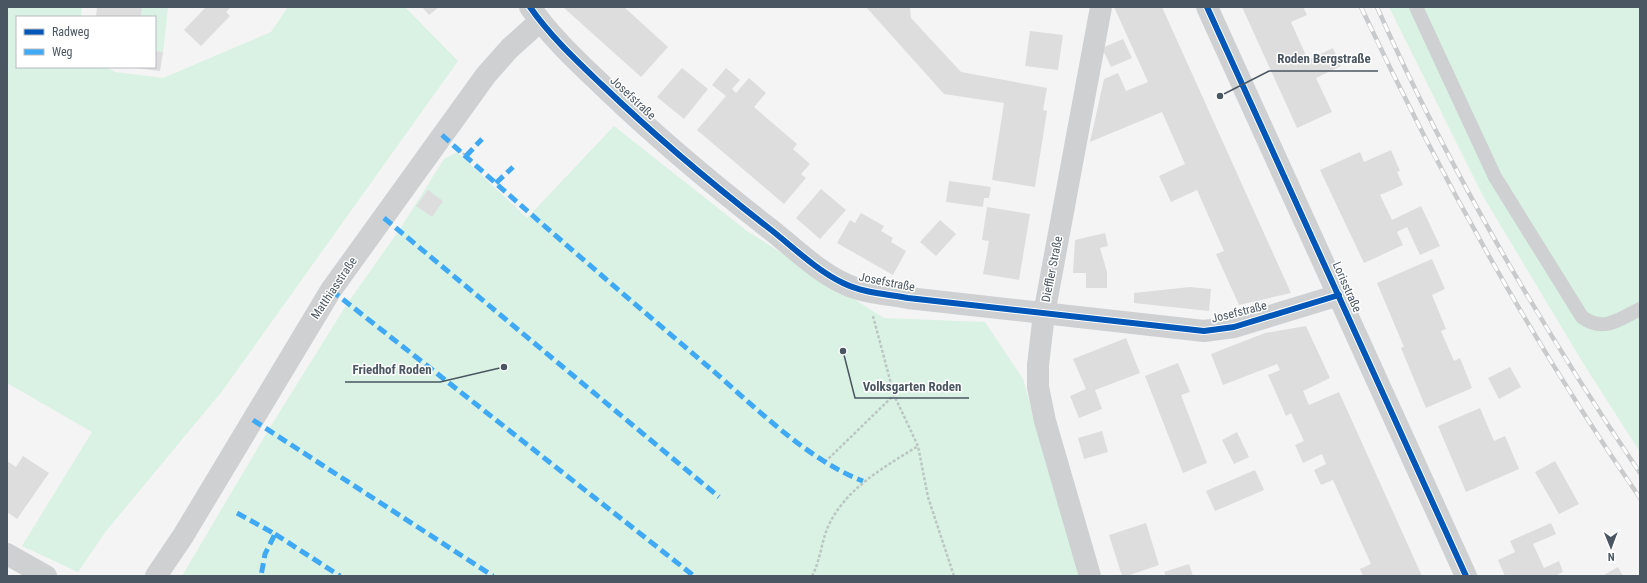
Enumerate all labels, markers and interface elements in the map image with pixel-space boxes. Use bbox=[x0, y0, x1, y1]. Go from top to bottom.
legend bbox=[16, 16, 156, 68]
text: Radweg bbox=[52, 25, 89, 39]
text: Weg bbox=[52, 45, 73, 59]
callout: Roden Bergstraße bbox=[1269, 46, 1378, 71]
text: Roden Bergstraße bbox=[1277, 51, 1371, 66]
street label: Josefstraße bbox=[607, 74, 659, 123]
street label: Dieffler Straße bbox=[1039, 234, 1065, 303]
street label: Matthiasstraße bbox=[308, 254, 360, 322]
street label: Lorisstraße bbox=[1330, 260, 1364, 315]
street label: Josefstraße bbox=[858, 270, 917, 294]
street label: Josefstraße bbox=[1210, 298, 1269, 326]
callout: Friedhof Roden bbox=[345, 357, 440, 382]
text: Friedhof Roden bbox=[352, 362, 432, 377]
callout: Volksgarten Roden bbox=[855, 373, 969, 398]
text: Volksgarten Roden bbox=[863, 379, 961, 394]
north arrow bbox=[1591, 527, 1631, 567]
text: N bbox=[1607, 550, 1615, 563]

